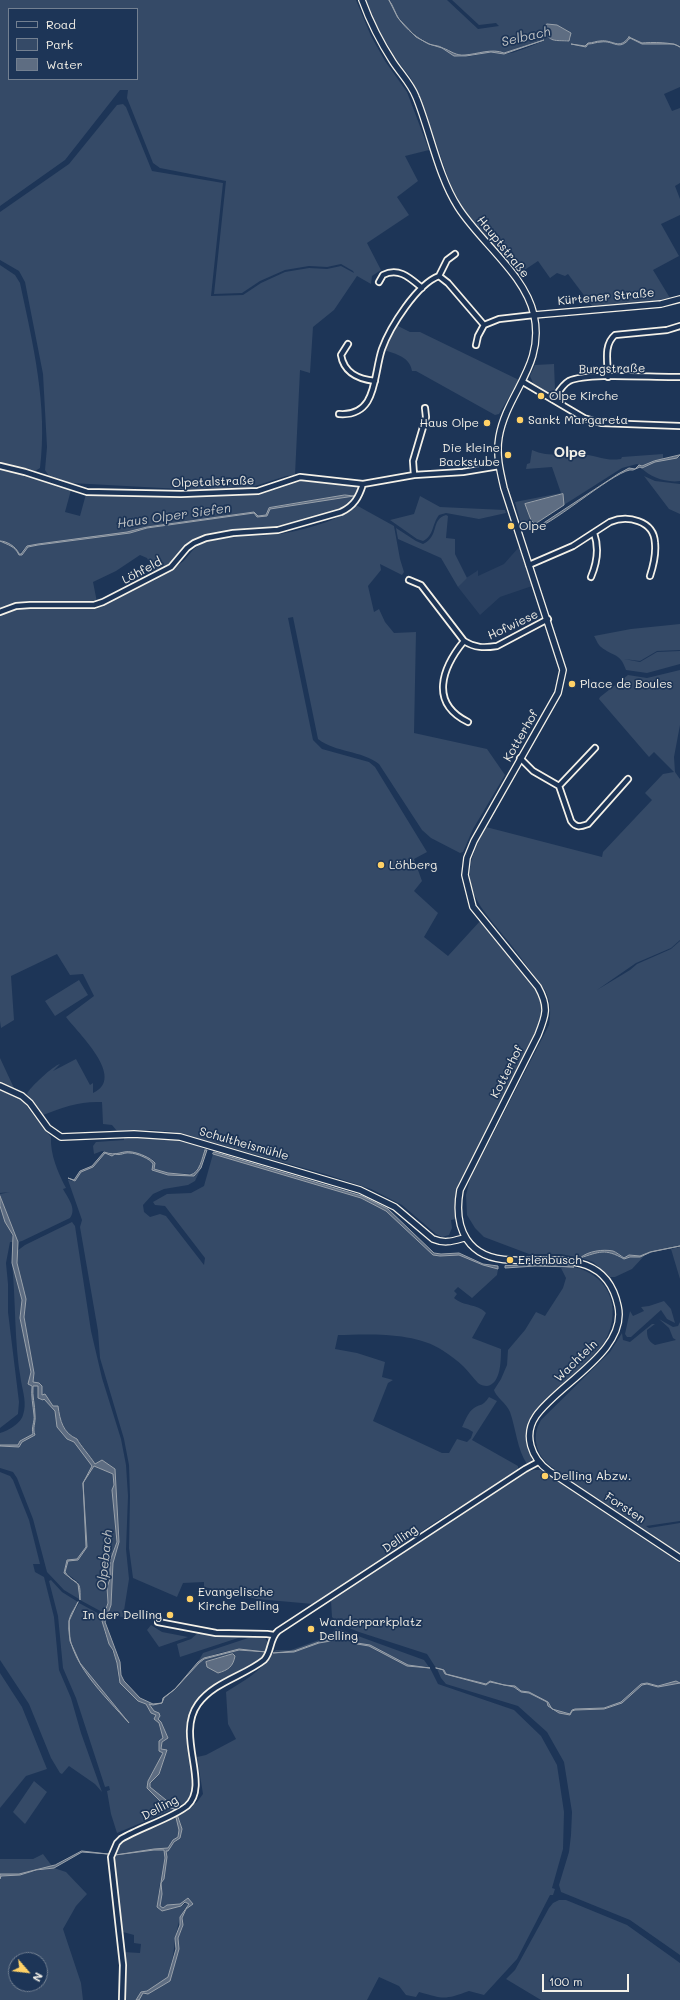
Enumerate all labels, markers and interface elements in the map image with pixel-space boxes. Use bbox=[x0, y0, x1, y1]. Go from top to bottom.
legend bbox=[8, 8, 138, 80]
text: Road bbox=[46, 16, 76, 32]
water label: Selbach bbox=[500, 24, 552, 50]
text: Park bbox=[46, 36, 73, 52]
text: Water bbox=[46, 56, 83, 72]
street label: Hauptstraße bbox=[474, 213, 532, 281]
street label: Kürtener Straße bbox=[557, 286, 655, 308]
street label: Burgstraße bbox=[579, 361, 645, 377]
place label: Olpe Kirche bbox=[549, 389, 618, 403]
marker: Olpe Kirche bbox=[536, 391, 546, 401]
place label: Sankt Margareta bbox=[528, 413, 628, 427]
marker: Sankt Margareta bbox=[515, 415, 525, 425]
place label: Haus Olpe bbox=[419, 416, 479, 430]
marker: Haus Olpe bbox=[482, 418, 492, 428]
place label: Die kleine Backstube bbox=[439, 441, 500, 469]
district label: Olpe bbox=[554, 445, 586, 461]
marker: Die kleine Backstube bbox=[503, 450, 513, 460]
street label: Olpetalstraße bbox=[171, 473, 255, 491]
water label: Haus Olper Siefen bbox=[116, 500, 232, 532]
place label: Olpe bbox=[519, 519, 546, 533]
marker: Olpe bbox=[506, 521, 516, 531]
street label: Löhfeld bbox=[120, 555, 164, 587]
street label: Hofwiese bbox=[485, 607, 541, 643]
place label: Place de Boules bbox=[580, 677, 672, 691]
marker: Place de Boules bbox=[567, 679, 577, 689]
street label: Kotterhof bbox=[501, 708, 541, 764]
place label: Löhberg bbox=[389, 858, 437, 872]
marker: Löhberg bbox=[376, 860, 386, 870]
street label: Kotterhof bbox=[488, 1043, 526, 1101]
street label: Schultheismühle bbox=[198, 1124, 290, 1164]
place label: Erlenbusch bbox=[518, 1253, 582, 1267]
marker: Erlenbusch bbox=[505, 1255, 515, 1265]
street label: Wachteln bbox=[552, 1337, 600, 1385]
place label: Delling Abzw. bbox=[553, 1469, 631, 1483]
marker: Delling Abzw. bbox=[540, 1471, 550, 1481]
street label: Forsten bbox=[602, 1490, 648, 1526]
street label: Delling bbox=[380, 1522, 420, 1556]
water label: Olpebach bbox=[94, 1529, 116, 1591]
place label: Evangelische Kirche Delling bbox=[198, 1585, 279, 1613]
marker: Evangelische Kirche Delling bbox=[185, 1594, 195, 1604]
place label: In der Delling bbox=[82, 1608, 162, 1622]
marker: In der Delling bbox=[165, 1610, 175, 1620]
place label: Wanderparkplatz Delling bbox=[319, 1615, 422, 1643]
marker: Wanderparkplatz Delling bbox=[306, 1624, 316, 1634]
street label: Delling bbox=[139, 1793, 181, 1823]
north arrow bbox=[8, 1952, 48, 1992]
scale bar bbox=[544, 1966, 631, 1992]
text: N bbox=[30, 1970, 47, 1985]
text: 100 m bbox=[549, 1973, 583, 1989]

